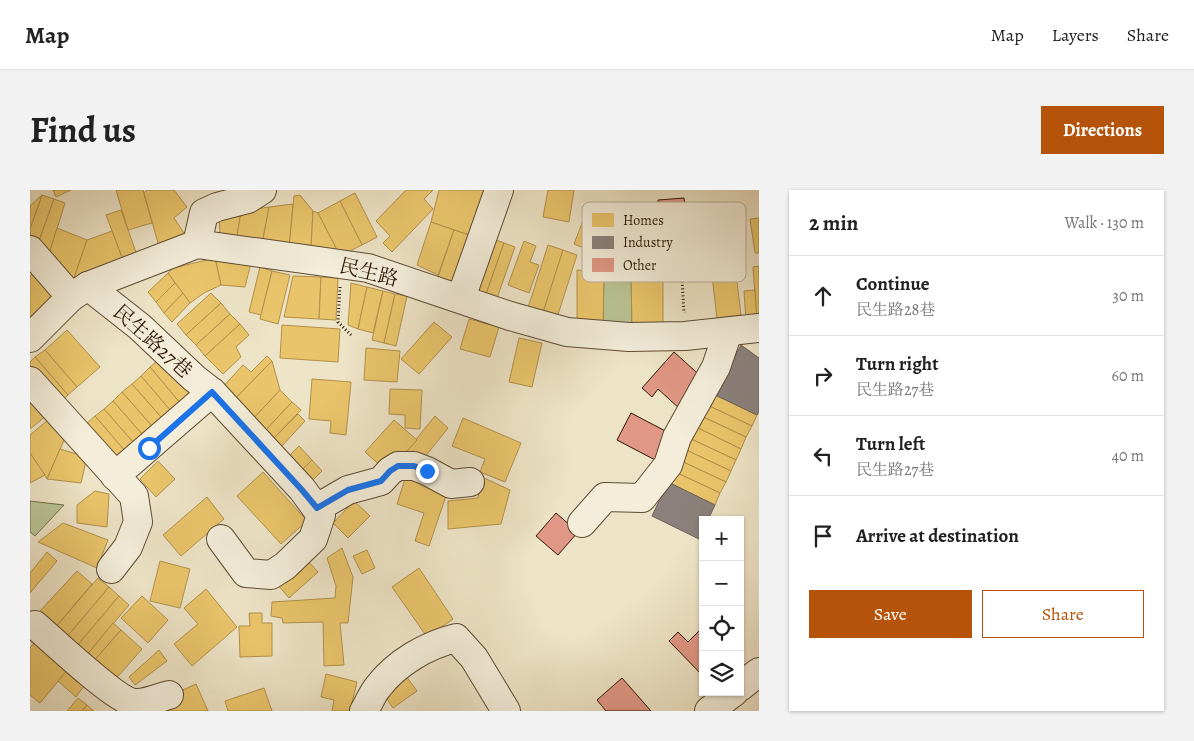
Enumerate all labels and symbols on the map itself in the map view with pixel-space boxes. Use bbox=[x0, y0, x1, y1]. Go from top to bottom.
legend bbox=[582, 202, 746, 282]
text: Homes bbox=[623, 211, 664, 230]
text: Industry bbox=[623, 233, 673, 252]
street label: 民生路 bbox=[337, 252, 401, 293]
text: Other bbox=[623, 256, 657, 275]
street label: 民生路27巷 bbox=[107, 299, 198, 384]
route start bbox=[138, 437, 161, 460]
route end bbox=[416, 460, 439, 483]

